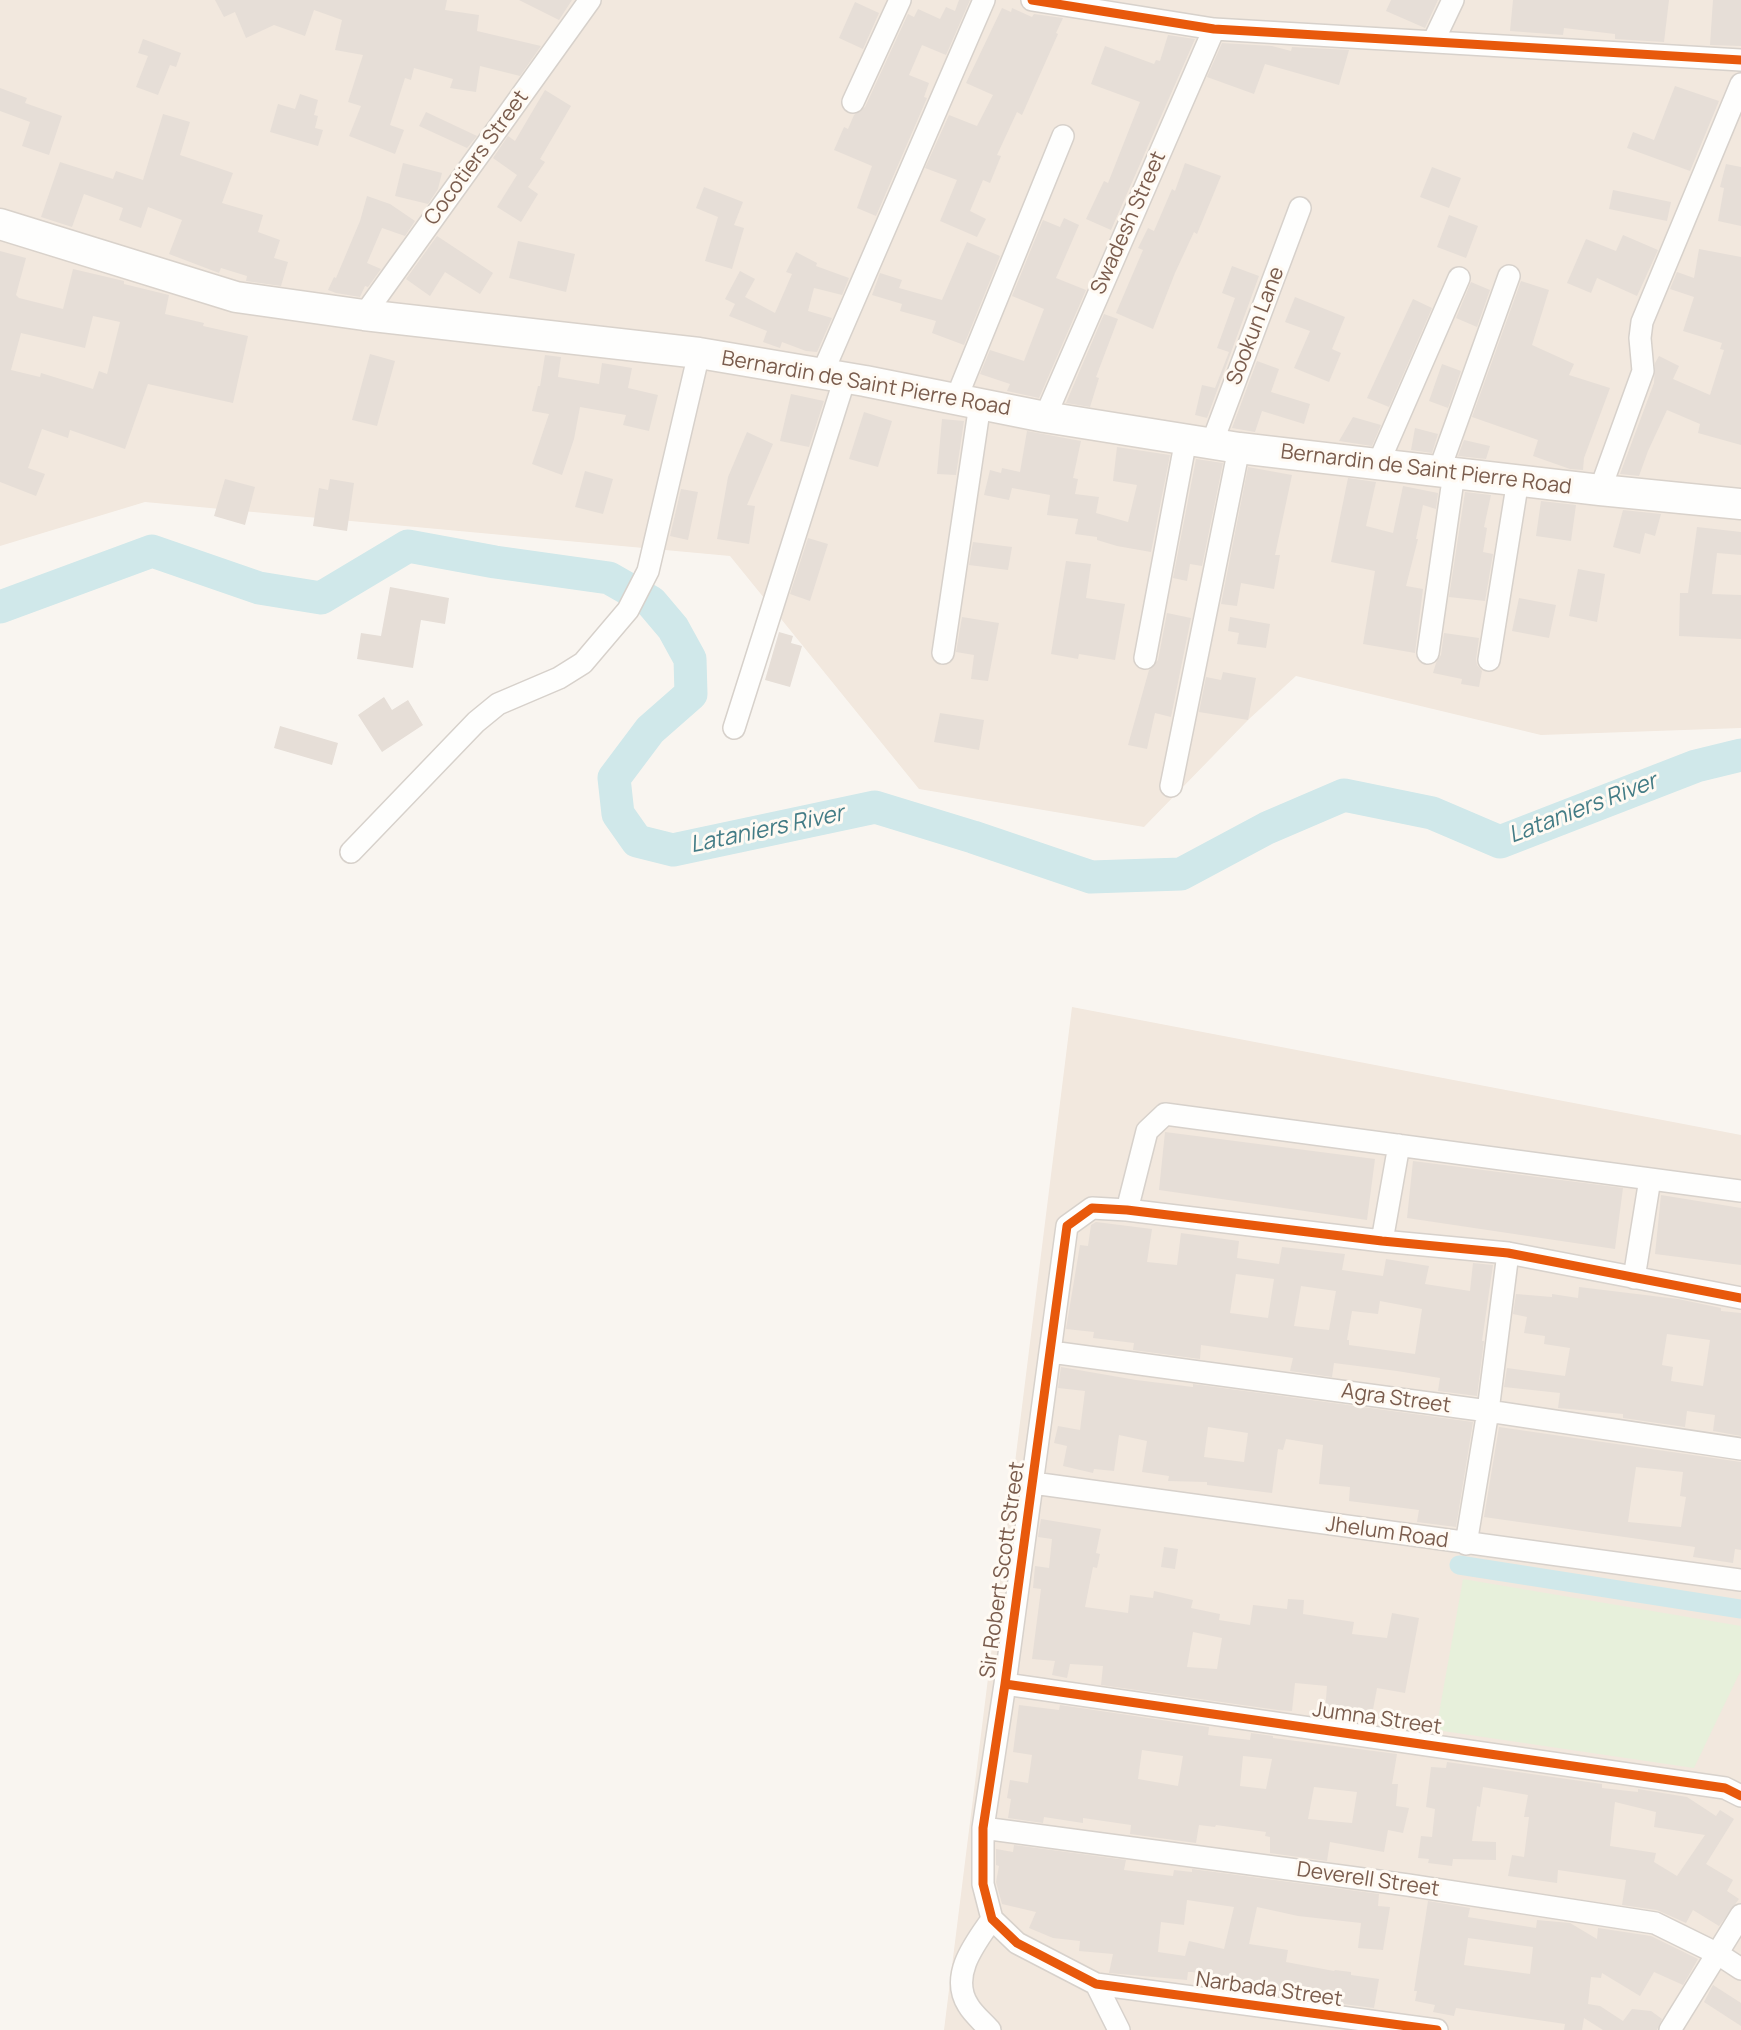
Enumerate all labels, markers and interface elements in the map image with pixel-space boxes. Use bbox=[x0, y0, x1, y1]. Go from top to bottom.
street label: Cocotiers Street bbox=[420, 86, 534, 230]
street label: Swadesh Street bbox=[1086, 147, 1172, 299]
street label: Sookun Lane bbox=[1222, 263, 1290, 389]
street label: Bernardin de Saint Pierre Road bbox=[720, 346, 1012, 422]
street label: Bernardin de Saint Pierre Road bbox=[1279, 440, 1573, 500]
water label: Lataniers River bbox=[1505, 768, 1661, 850]
water label: Lataniers River bbox=[688, 800, 846, 860]
street label: Agra Street bbox=[1340, 1379, 1452, 1419]
street label: Sir Robert Scott Street bbox=[975, 1460, 1031, 1680]
street label: Jhelum Road bbox=[1324, 1512, 1450, 1554]
street label: Jumna Street bbox=[1311, 1697, 1443, 1741]
street label: Deverell Street bbox=[1295, 1858, 1441, 1902]
street label: Narbada Street bbox=[1194, 1967, 1344, 2013]

